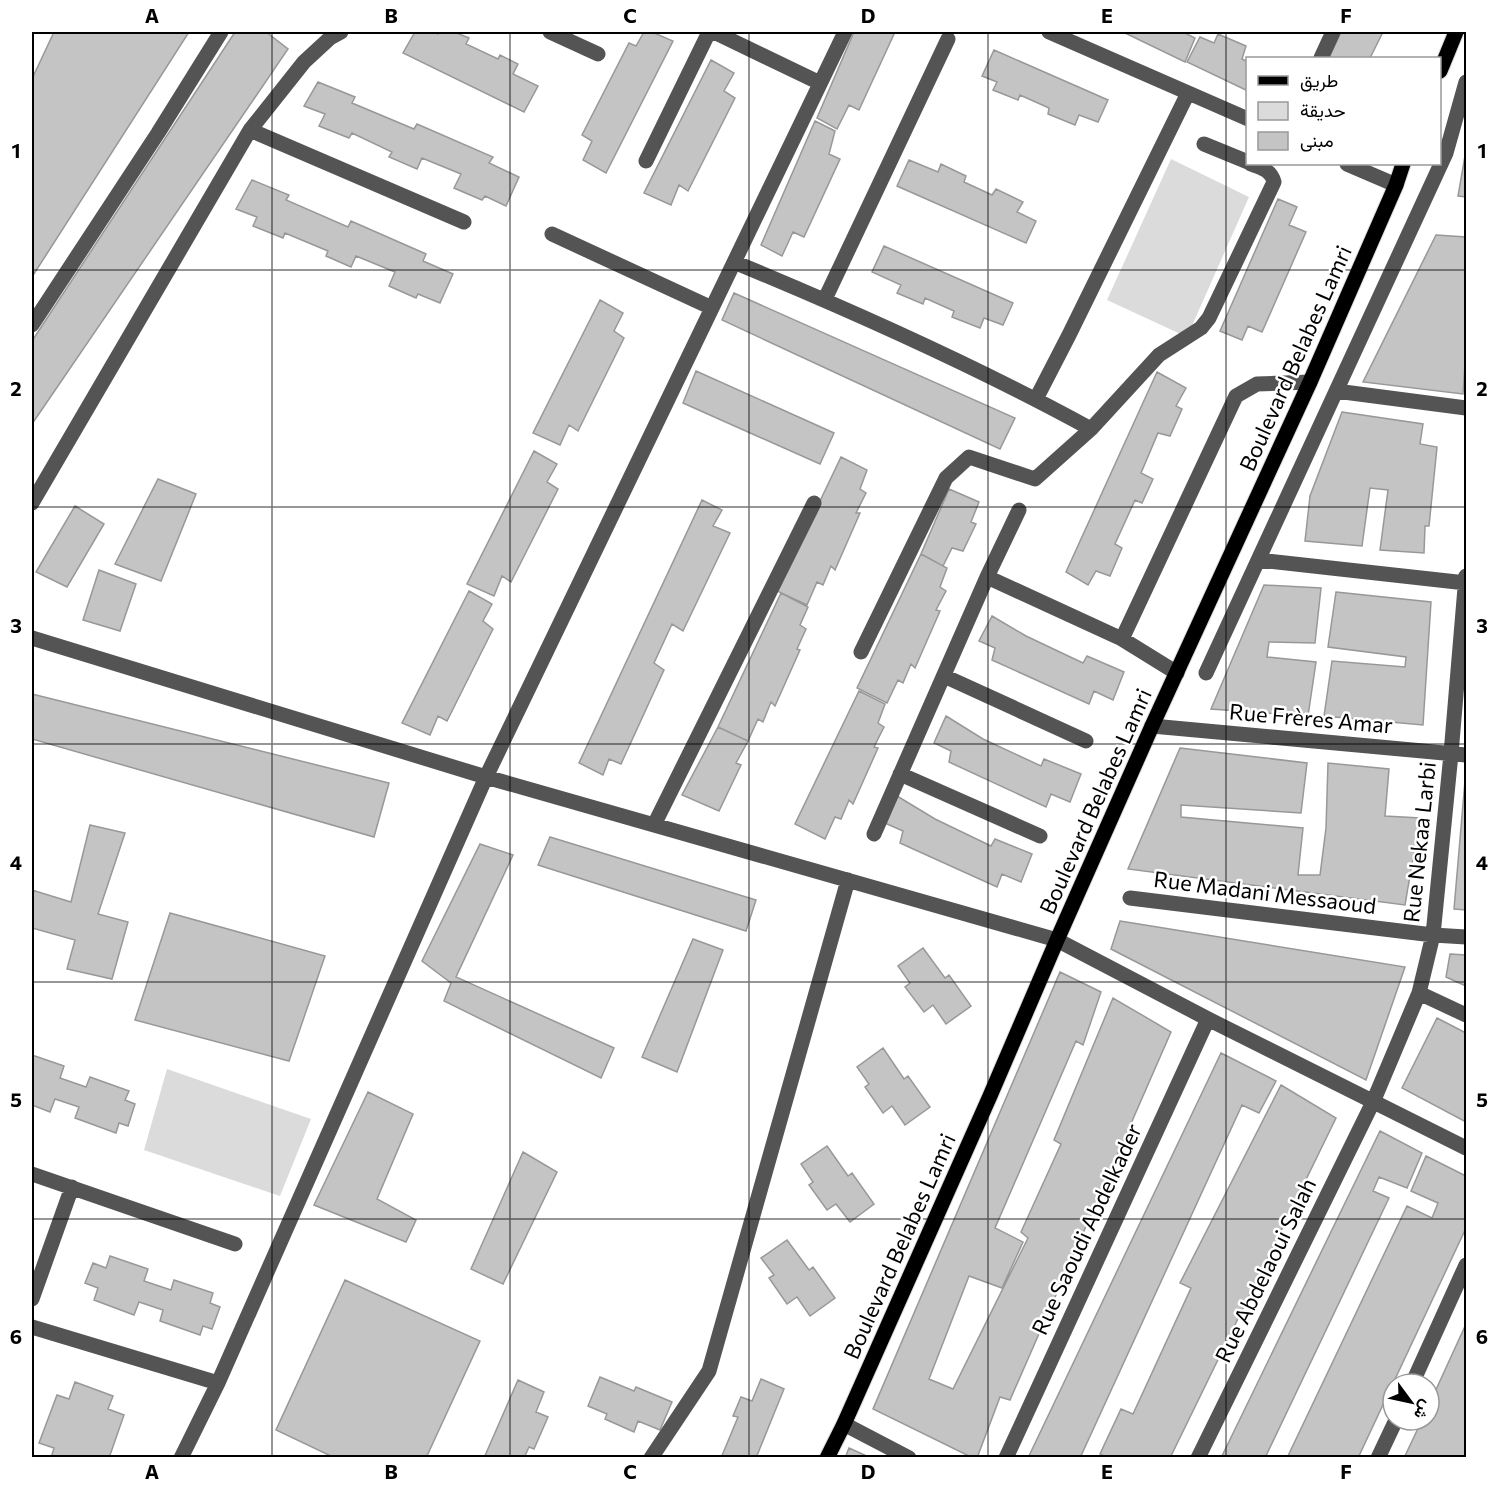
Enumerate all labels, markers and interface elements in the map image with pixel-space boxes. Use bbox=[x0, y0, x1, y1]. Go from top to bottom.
text: A bbox=[145, 3, 159, 27]
text: B bbox=[384, 3, 398, 27]
text: C bbox=[623, 3, 637, 27]
text: D bbox=[861, 3, 875, 27]
text: E bbox=[1101, 3, 1113, 27]
text: F bbox=[1340, 3, 1352, 27]
legend bbox=[1246, 57, 1441, 165]
text: طريق bbox=[1300, 69, 1338, 92]
text: حديقة bbox=[1300, 99, 1346, 121]
text: مبنى bbox=[1300, 129, 1334, 152]
text: 1 bbox=[11, 138, 21, 162]
text: 1 bbox=[1477, 138, 1487, 162]
street label: Boulevard Belabes Lamri bbox=[1233, 241, 1357, 475]
text: 2 bbox=[10, 376, 22, 400]
text: 2 bbox=[1476, 376, 1488, 400]
text: 3 bbox=[10, 613, 22, 637]
text: 3 bbox=[1476, 613, 1488, 637]
street label: Boulevard Belabes Lamri bbox=[1033, 684, 1157, 918]
street label: Rue Frères Amar bbox=[1228, 697, 1394, 739]
street label: Rue Nekaa Larbi bbox=[1397, 760, 1441, 924]
text: 4 bbox=[10, 850, 22, 874]
text: 4 bbox=[1476, 850, 1488, 874]
street label: Rue Madani Messaoud bbox=[1152, 865, 1378, 919]
text: 5 bbox=[10, 1087, 22, 1111]
text: 5 bbox=[1476, 1087, 1488, 1111]
street label: Rue Saoudi Abdelkader bbox=[1025, 1119, 1147, 1339]
street label: Boulevard Belabes Lamri bbox=[837, 1129, 961, 1363]
street label: Rue Abdelaoui Salah bbox=[1209, 1173, 1321, 1367]
text: 6 bbox=[10, 1324, 22, 1348]
text: 6 bbox=[1476, 1324, 1488, 1348]
north arrow bbox=[1381, 1372, 1441, 1432]
text: ش bbox=[1410, 1397, 1437, 1424]
text: A bbox=[145, 1459, 159, 1483]
text: B bbox=[384, 1459, 398, 1483]
text: C bbox=[623, 1459, 637, 1483]
text: D bbox=[861, 1459, 875, 1483]
text: E bbox=[1101, 1459, 1113, 1483]
text: F bbox=[1340, 1459, 1352, 1483]

